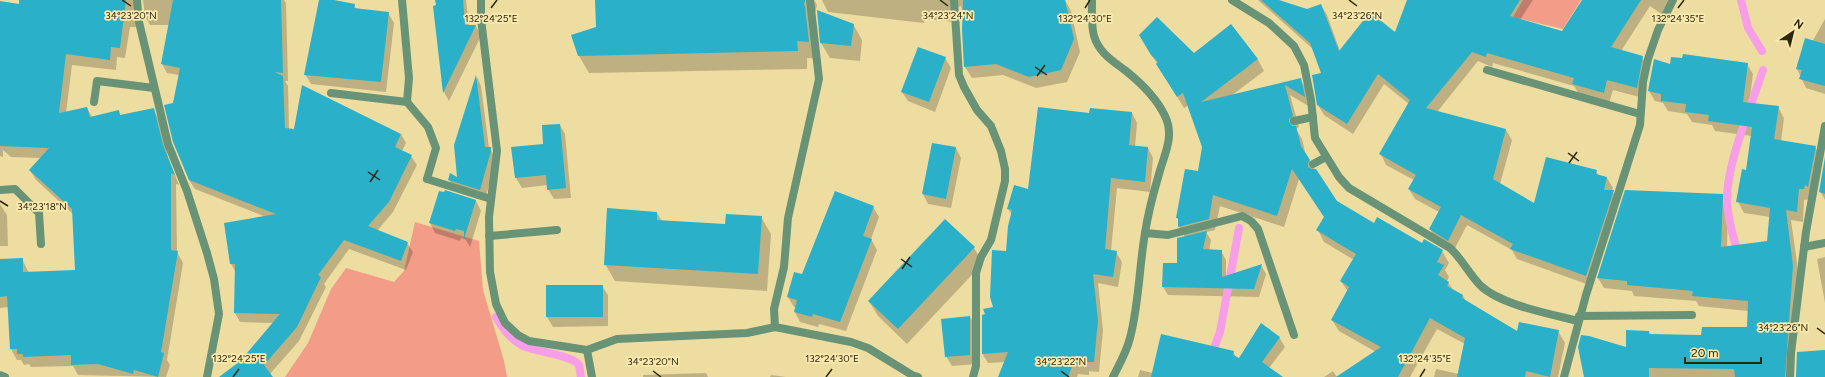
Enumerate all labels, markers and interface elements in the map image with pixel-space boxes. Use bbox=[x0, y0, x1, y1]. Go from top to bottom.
text: 34°23'20"N bbox=[105, 9, 157, 22]
text: 34°23'24"N bbox=[922, 9, 974, 22]
text: 34°23'26"N bbox=[1332, 9, 1382, 22]
text: 132°24'25"E bbox=[464, 12, 518, 25]
text: 132°24'30"E bbox=[1058, 12, 1112, 25]
text: 132°24'35"E bbox=[1652, 12, 1705, 25]
north arrow bbox=[1773, 12, 1813, 52]
text: N bbox=[1791, 16, 1806, 32]
text: 34°23'18"N bbox=[17, 200, 67, 213]
text: 34°23'26"N bbox=[1758, 321, 1808, 334]
scale bar bbox=[1685, 339, 1761, 365]
text: 20 m bbox=[1691, 346, 1719, 360]
text: 132°24'25"E bbox=[212, 352, 266, 365]
text: 132°24'30"E bbox=[805, 352, 859, 365]
text: 132°24'35"E bbox=[1399, 352, 1452, 365]
text: 34°23'20"N bbox=[627, 355, 679, 368]
text: 34°23'22"N bbox=[1036, 355, 1086, 368]

